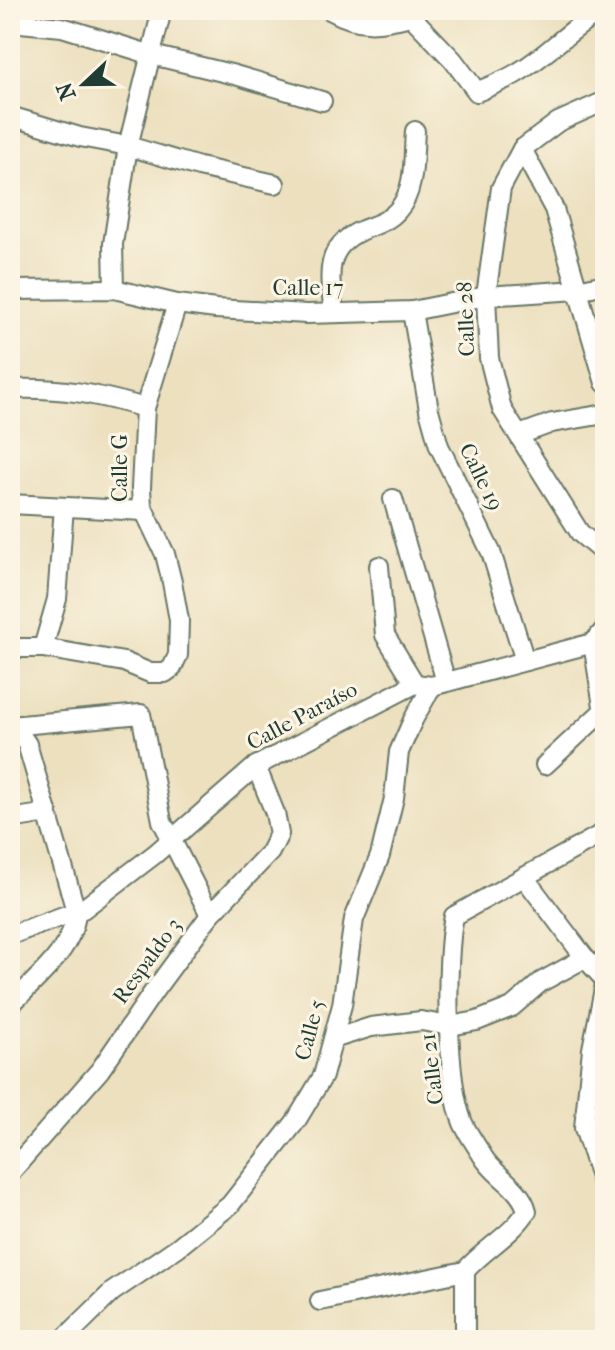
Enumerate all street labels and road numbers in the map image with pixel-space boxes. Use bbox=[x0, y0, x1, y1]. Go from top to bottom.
street label: Calle 17 bbox=[272, 275, 344, 301]
street label: Calle 28 bbox=[452, 281, 480, 357]
street label: Calle G bbox=[107, 434, 133, 502]
street label: Calle 19 bbox=[454, 439, 508, 515]
street label: Calle Paraíso bbox=[242, 676, 362, 756]
street label: Respaldo 3 bbox=[107, 913, 187, 1009]
street label: Calle 5 bbox=[289, 997, 331, 1063]
street label: Calle 21 bbox=[415, 1032, 449, 1106]

